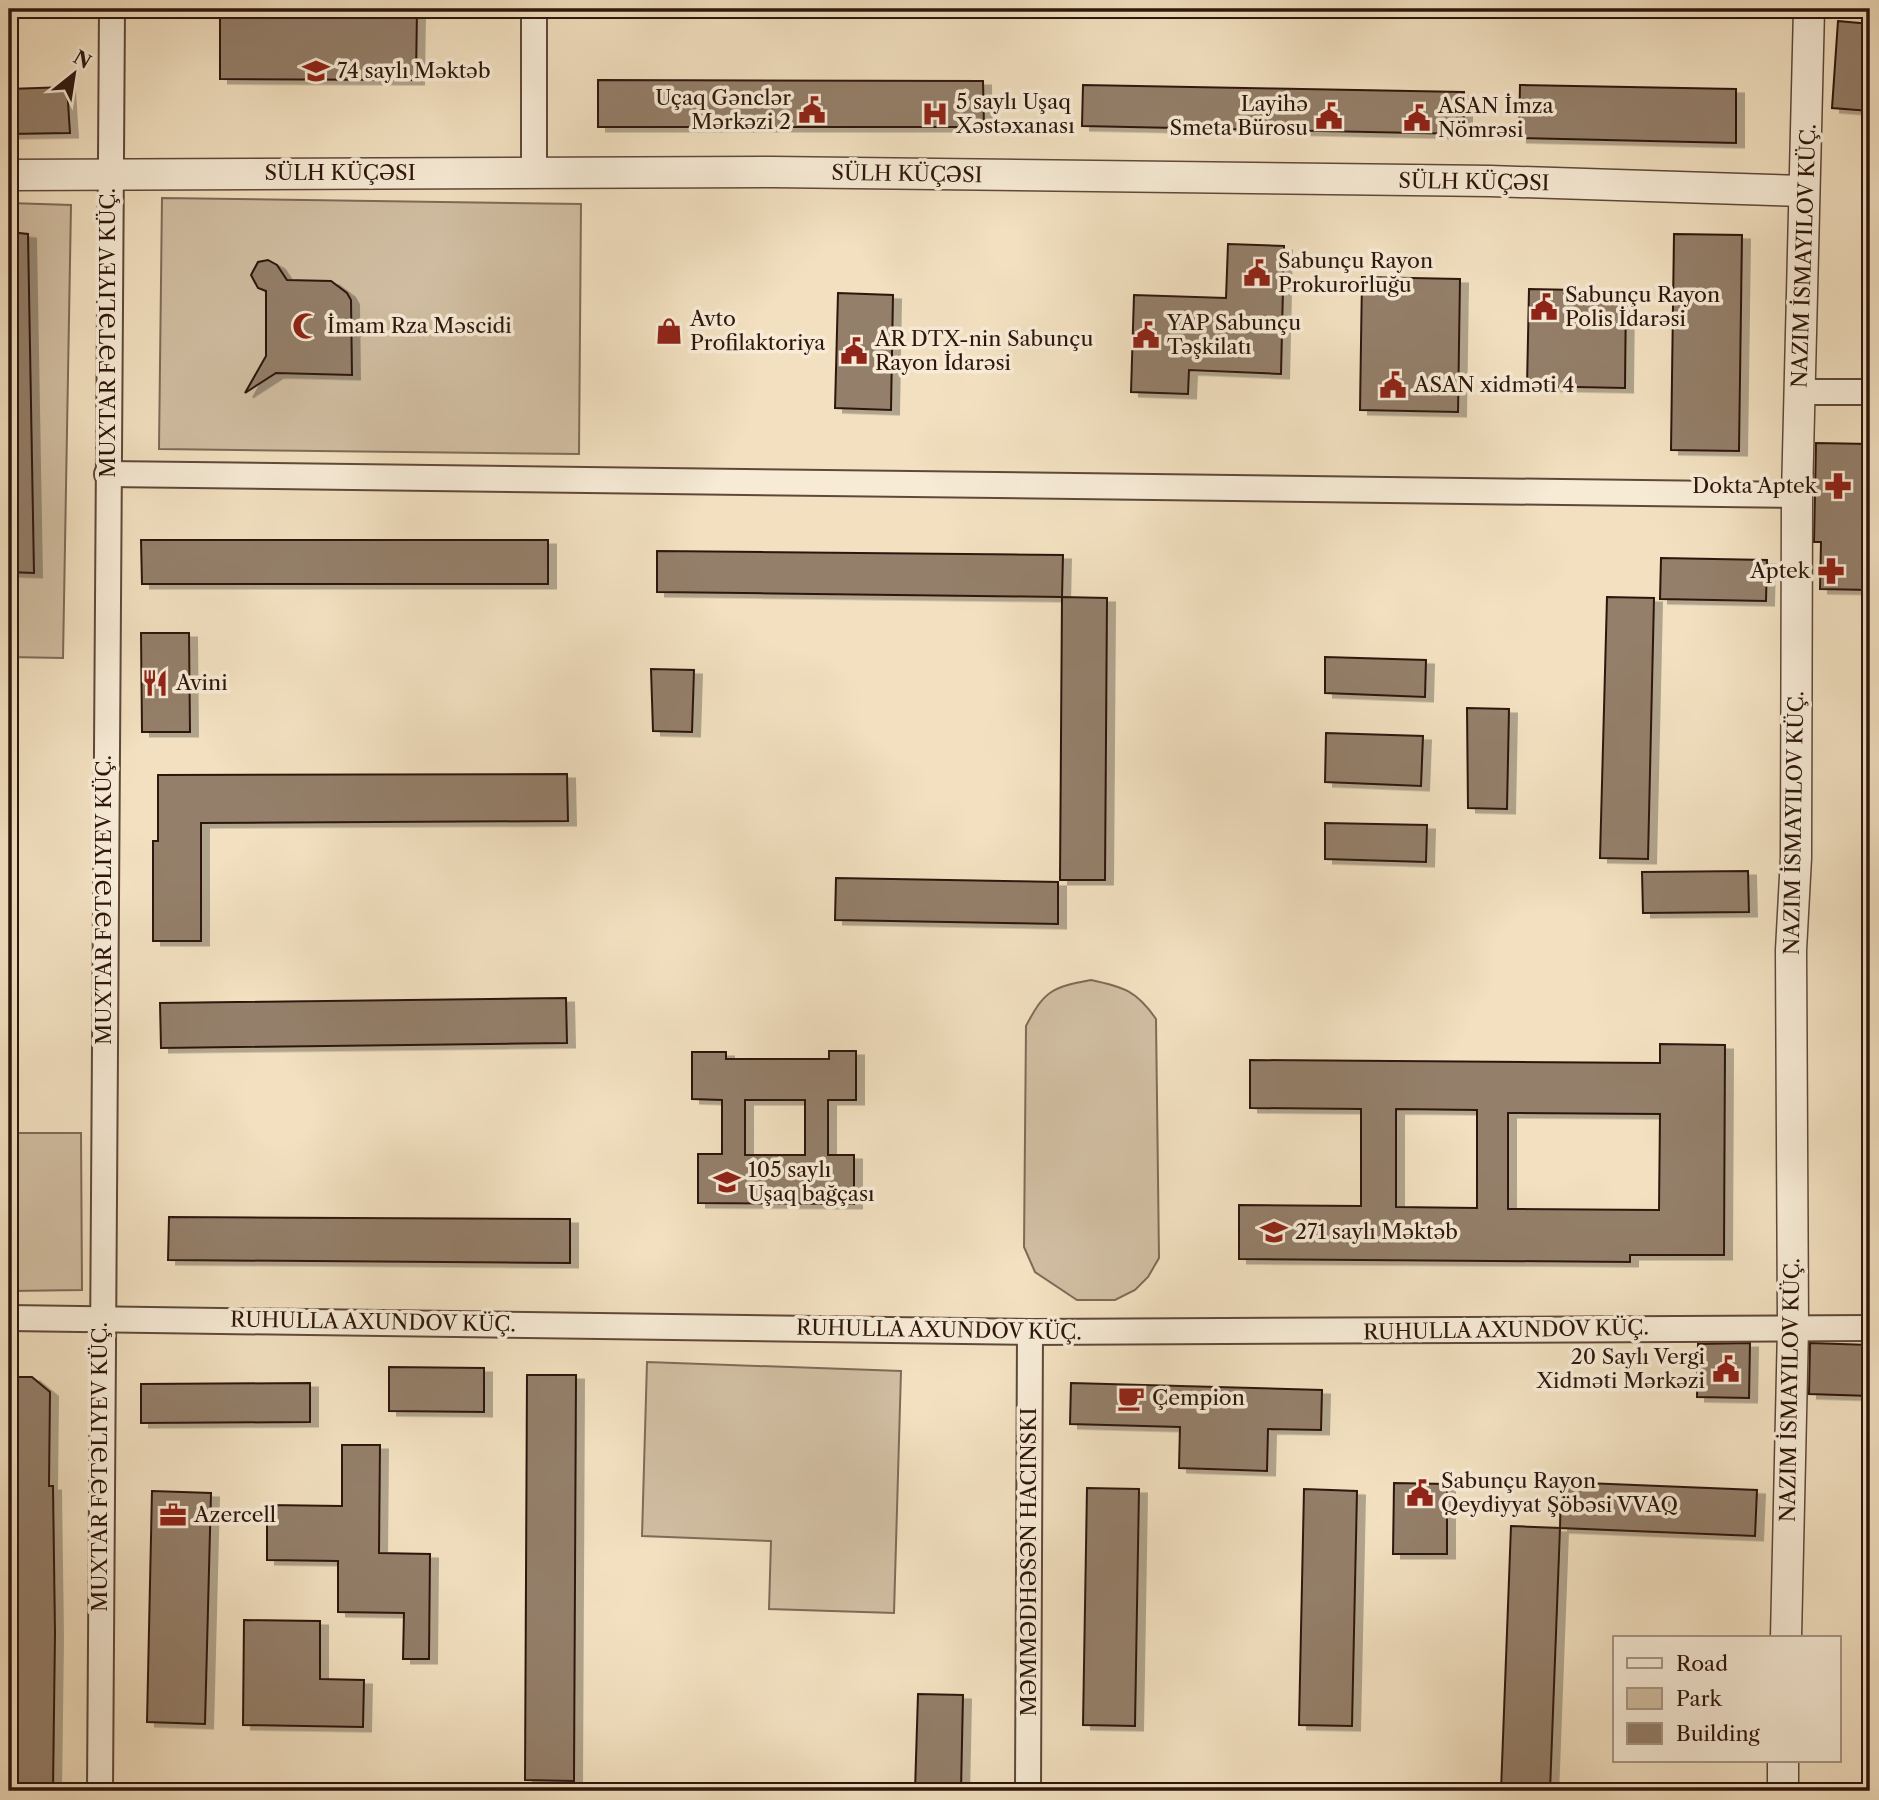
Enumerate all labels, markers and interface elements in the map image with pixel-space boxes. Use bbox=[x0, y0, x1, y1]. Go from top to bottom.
north arrow bbox=[38, 38, 108, 108]
text: N bbox=[69, 46, 95, 74]
school or university icon: 74 saylı Məktəb bbox=[301, 56, 331, 86]
place label: 74 saylı Məktəb bbox=[337, 58, 491, 83]
place label: Uçaq Gənclər Mərkəzi 2 bbox=[655, 85, 791, 134]
place label: 5 saylı Uşaq Xəstəxanası bbox=[955, 89, 1075, 138]
place label: Layihə Smeta Bürosu bbox=[1169, 91, 1308, 140]
place label: ASAN İmza Nömrəsi bbox=[1437, 93, 1555, 142]
public building icon: Uçaq Gənclər Mərkəzi 2 bbox=[797, 95, 827, 125]
hospital icon: 5 saylı Uşaq Xəstəxanası bbox=[920, 99, 950, 129]
public building icon: Layihə Smeta Bürosu bbox=[1314, 101, 1344, 131]
public building icon: ASAN İmza Nömrəsi bbox=[1402, 103, 1432, 133]
street label: NAZIM İSMAYILOV KÜÇ. bbox=[1786, 123, 1821, 389]
street label: SÜLH KÜÇƏSI bbox=[264, 160, 416, 185]
street label: SÜLH KÜÇƏSI bbox=[831, 160, 983, 187]
street label: SÜLH KÜÇƏSI bbox=[1398, 168, 1550, 195]
street label: MUXTAR FƏTƏLIYEV KÜÇ. bbox=[95, 188, 120, 478]
place label: Sabunçu Rayon Prokurorluğu bbox=[1278, 248, 1433, 297]
public building icon: Sabunçu Rayon Prokurorluğu bbox=[1242, 258, 1272, 288]
place label: Sabunçu Rayon Polis İdarəsi bbox=[1565, 282, 1720, 331]
public building icon: Sabunçu Rayon Polis İdarəsi bbox=[1529, 292, 1559, 322]
place label: Avto Profilaktoriya bbox=[689, 306, 826, 355]
place label: YAP Sabunçu Təşkilatı bbox=[1166, 310, 1301, 359]
mosque icon: İmam Rza Məscidi bbox=[291, 311, 321, 341]
place label: İmam Rza Məscidi bbox=[327, 313, 512, 338]
shop icon: Avto Profilaktoriya bbox=[654, 316, 684, 346]
public building icon: YAP Sabunçu Təşkilatı bbox=[1131, 320, 1161, 350]
place label: AR DTX-nin Sabunçu Rayon İdarəsi bbox=[874, 326, 1093, 375]
public building icon: AR DTX-nin Sabunçu Rayon İdarəsi bbox=[839, 336, 869, 366]
public building icon: ASAN xidməti 4 bbox=[1378, 370, 1408, 400]
place label: ASAN xidməti 4 bbox=[1413, 372, 1574, 397]
pharmacy icon: Dokta Aptek bbox=[1823, 471, 1853, 501]
place label: Dokta Aptek bbox=[1692, 473, 1818, 498]
pharmacy icon: Aptek bbox=[1816, 556, 1846, 586]
place label: Aptek bbox=[1749, 558, 1811, 583]
restaurant icon: Avini bbox=[140, 668, 170, 698]
place label: Avini bbox=[175, 670, 228, 695]
street label: NAZIM İSMAYILOV KÜÇ. bbox=[1779, 691, 1808, 955]
street label: MUXTAR FƏTƏLIYEV KÜÇ. bbox=[91, 755, 116, 1045]
place label: 105 saylı Uşaq bağçası bbox=[748, 1157, 874, 1206]
school or university icon: 105 saylı Uşaq bağçası bbox=[712, 1167, 742, 1197]
school or university icon: 271 saylı Məktəb bbox=[1259, 1217, 1289, 1247]
place label: 271 saylı Məktəb bbox=[1295, 1219, 1458, 1244]
street label: NAZIM İSMAYILOV KÜÇ. bbox=[1775, 1258, 1804, 1522]
street label: RUHULLA AXUNDOV KÜÇ. bbox=[230, 1307, 516, 1336]
street label: RUHULLA AXUNDOV KÜÇ. bbox=[796, 1315, 1082, 1344]
street label: RUHULLA AXUNDOV KÜÇ. bbox=[1363, 1315, 1649, 1344]
street label: MUXTAR FƏTƏLIYEV KÜÇ. bbox=[87, 1322, 112, 1612]
place label: 20 Saylı Vergi Xidməti Mərkəzi bbox=[1536, 1344, 1705, 1393]
public building icon: 20 Saylı Vergi Xidməti Mərkəzi bbox=[1711, 1354, 1741, 1384]
cafe icon: Çempion bbox=[1116, 1383, 1146, 1413]
place label: Çempion bbox=[1152, 1385, 1245, 1410]
street label: MƏMMƏDHƏSƏN HACINSKI bbox=[1016, 1408, 1041, 1716]
place label: Sabunçu Rayon Qeydiyyat Şöbəsi VVAQ bbox=[1441, 1468, 1678, 1517]
public building icon: Sabunçu Rayon Qeydiyyat Şöbəsi VVAQ bbox=[1405, 1478, 1435, 1508]
office icon: Azercell bbox=[158, 1500, 188, 1530]
place label: Azercell bbox=[193, 1502, 276, 1527]
legend bbox=[1613, 1636, 1840, 1762]
text: Road bbox=[1676, 1651, 1728, 1676]
text: Park bbox=[1676, 1686, 1722, 1711]
text: Building bbox=[1676, 1721, 1761, 1746]

